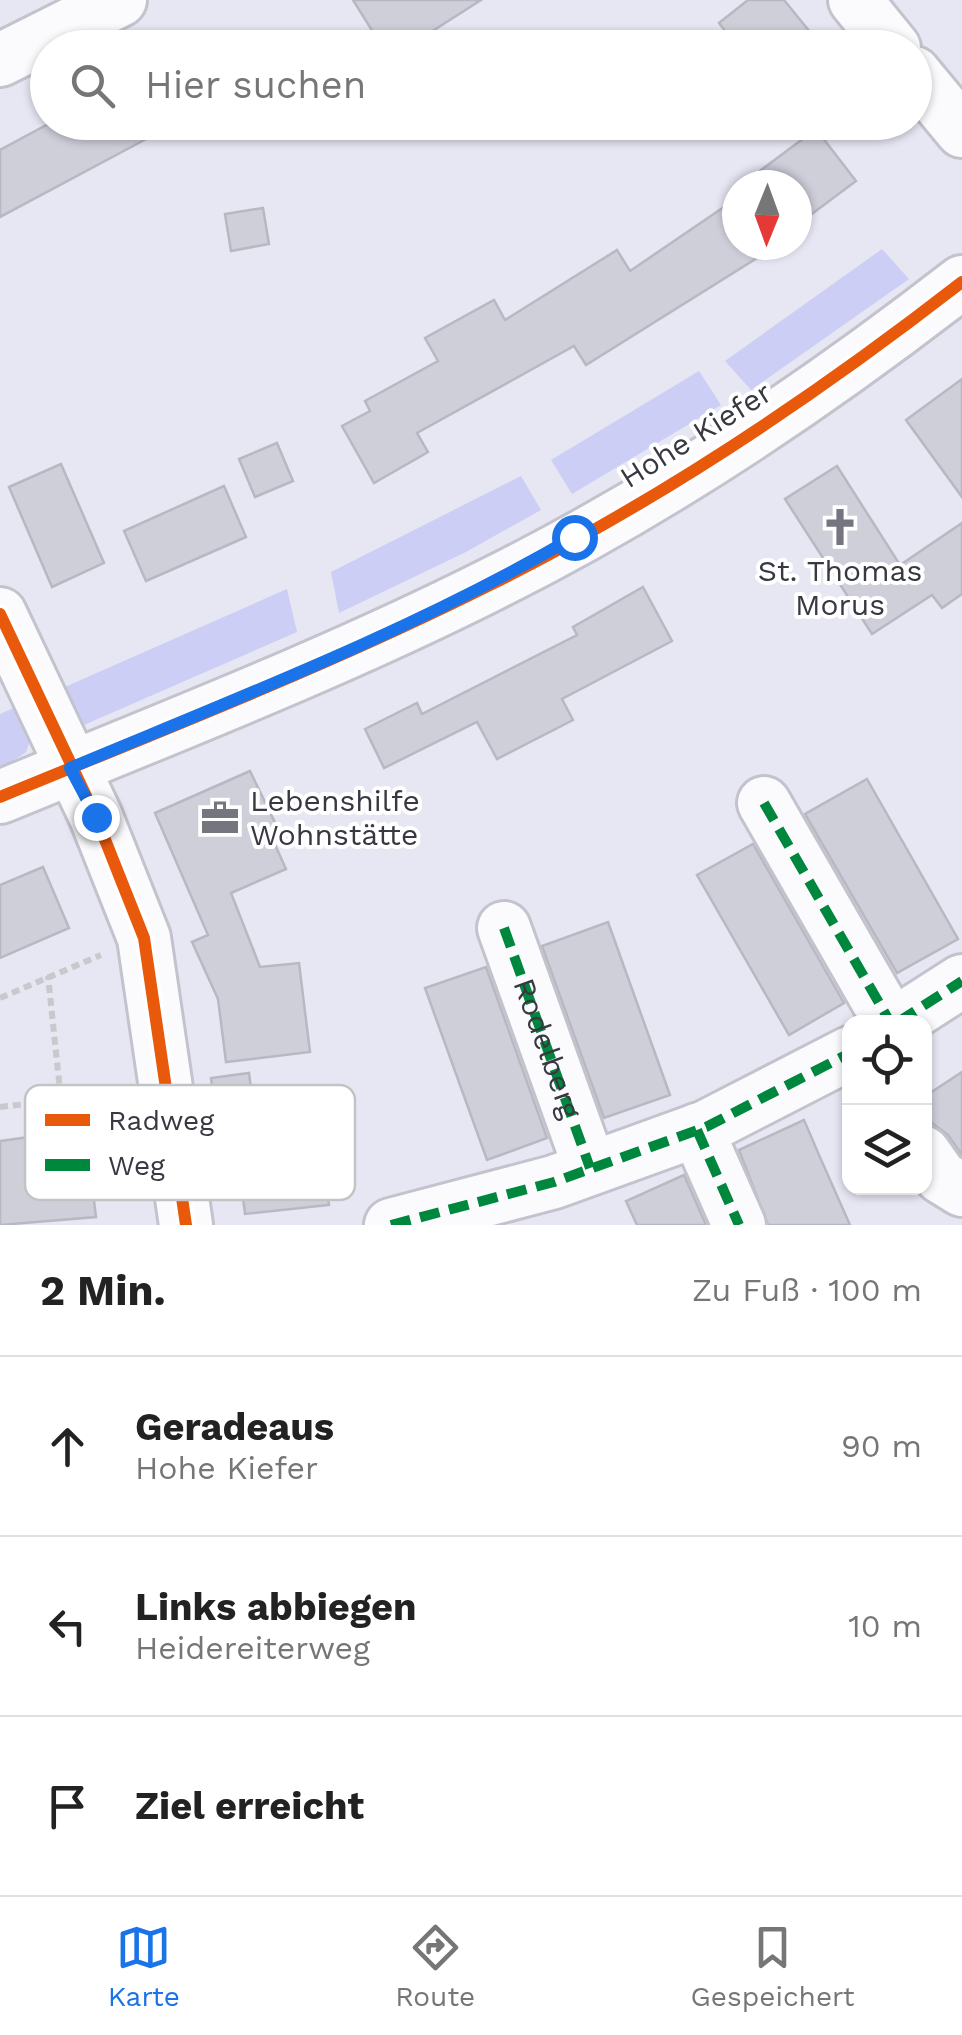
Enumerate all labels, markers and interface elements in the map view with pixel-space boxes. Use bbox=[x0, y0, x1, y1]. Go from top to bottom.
search box bbox=[30, 30, 932, 140]
icon: search bbox=[65, 58, 120, 113]
text: Hier suchen bbox=[145, 63, 366, 107]
north arrow bbox=[722, 170, 812, 260]
street label: Hohe Kiefer bbox=[614, 374, 778, 495]
church icon: St. Thomas Morus bbox=[819, 506, 861, 548]
route start bbox=[552, 515, 598, 561]
place label: St. Thomas Morus bbox=[758, 553, 922, 622]
place label: Lebenshilfe Wohnstätte bbox=[250, 783, 420, 852]
route end bbox=[74, 795, 120, 841]
office icon: Lebenshilfe Wohnstätte bbox=[199, 797, 241, 839]
street label: Rodelberg bbox=[506, 974, 589, 1123]
map controls bbox=[842, 1015, 932, 1195]
button: locate bbox=[842, 1015, 932, 1105]
legend bbox=[25, 1085, 355, 1200]
text: Radweg bbox=[108, 1104, 214, 1137]
button: layers bbox=[842, 1105, 932, 1195]
text: Weg bbox=[108, 1149, 165, 1182]
text: 2 Min. bbox=[40, 1266, 166, 1315]
text: Zu Fuß · 100 m bbox=[692, 1271, 922, 1309]
text: Geradeaus bbox=[135, 1405, 334, 1449]
icon: ahead bbox=[40, 1419, 95, 1474]
text: 90 m bbox=[841, 1427, 922, 1465]
text: Hohe Kiefer bbox=[135, 1449, 318, 1487]
text: Links abbiegen bbox=[135, 1585, 417, 1629]
icon: left bbox=[40, 1599, 95, 1654]
text: 10 m bbox=[848, 1607, 922, 1645]
text: Heidereiterweg bbox=[135, 1629, 370, 1667]
icon: arrive bbox=[40, 1779, 95, 1834]
text: Ziel erreicht bbox=[135, 1784, 364, 1828]
tab: Karte bbox=[108, 1920, 180, 2013]
tab: Route bbox=[395, 1920, 475, 2013]
tab: Gespeichert bbox=[691, 1920, 854, 2013]

